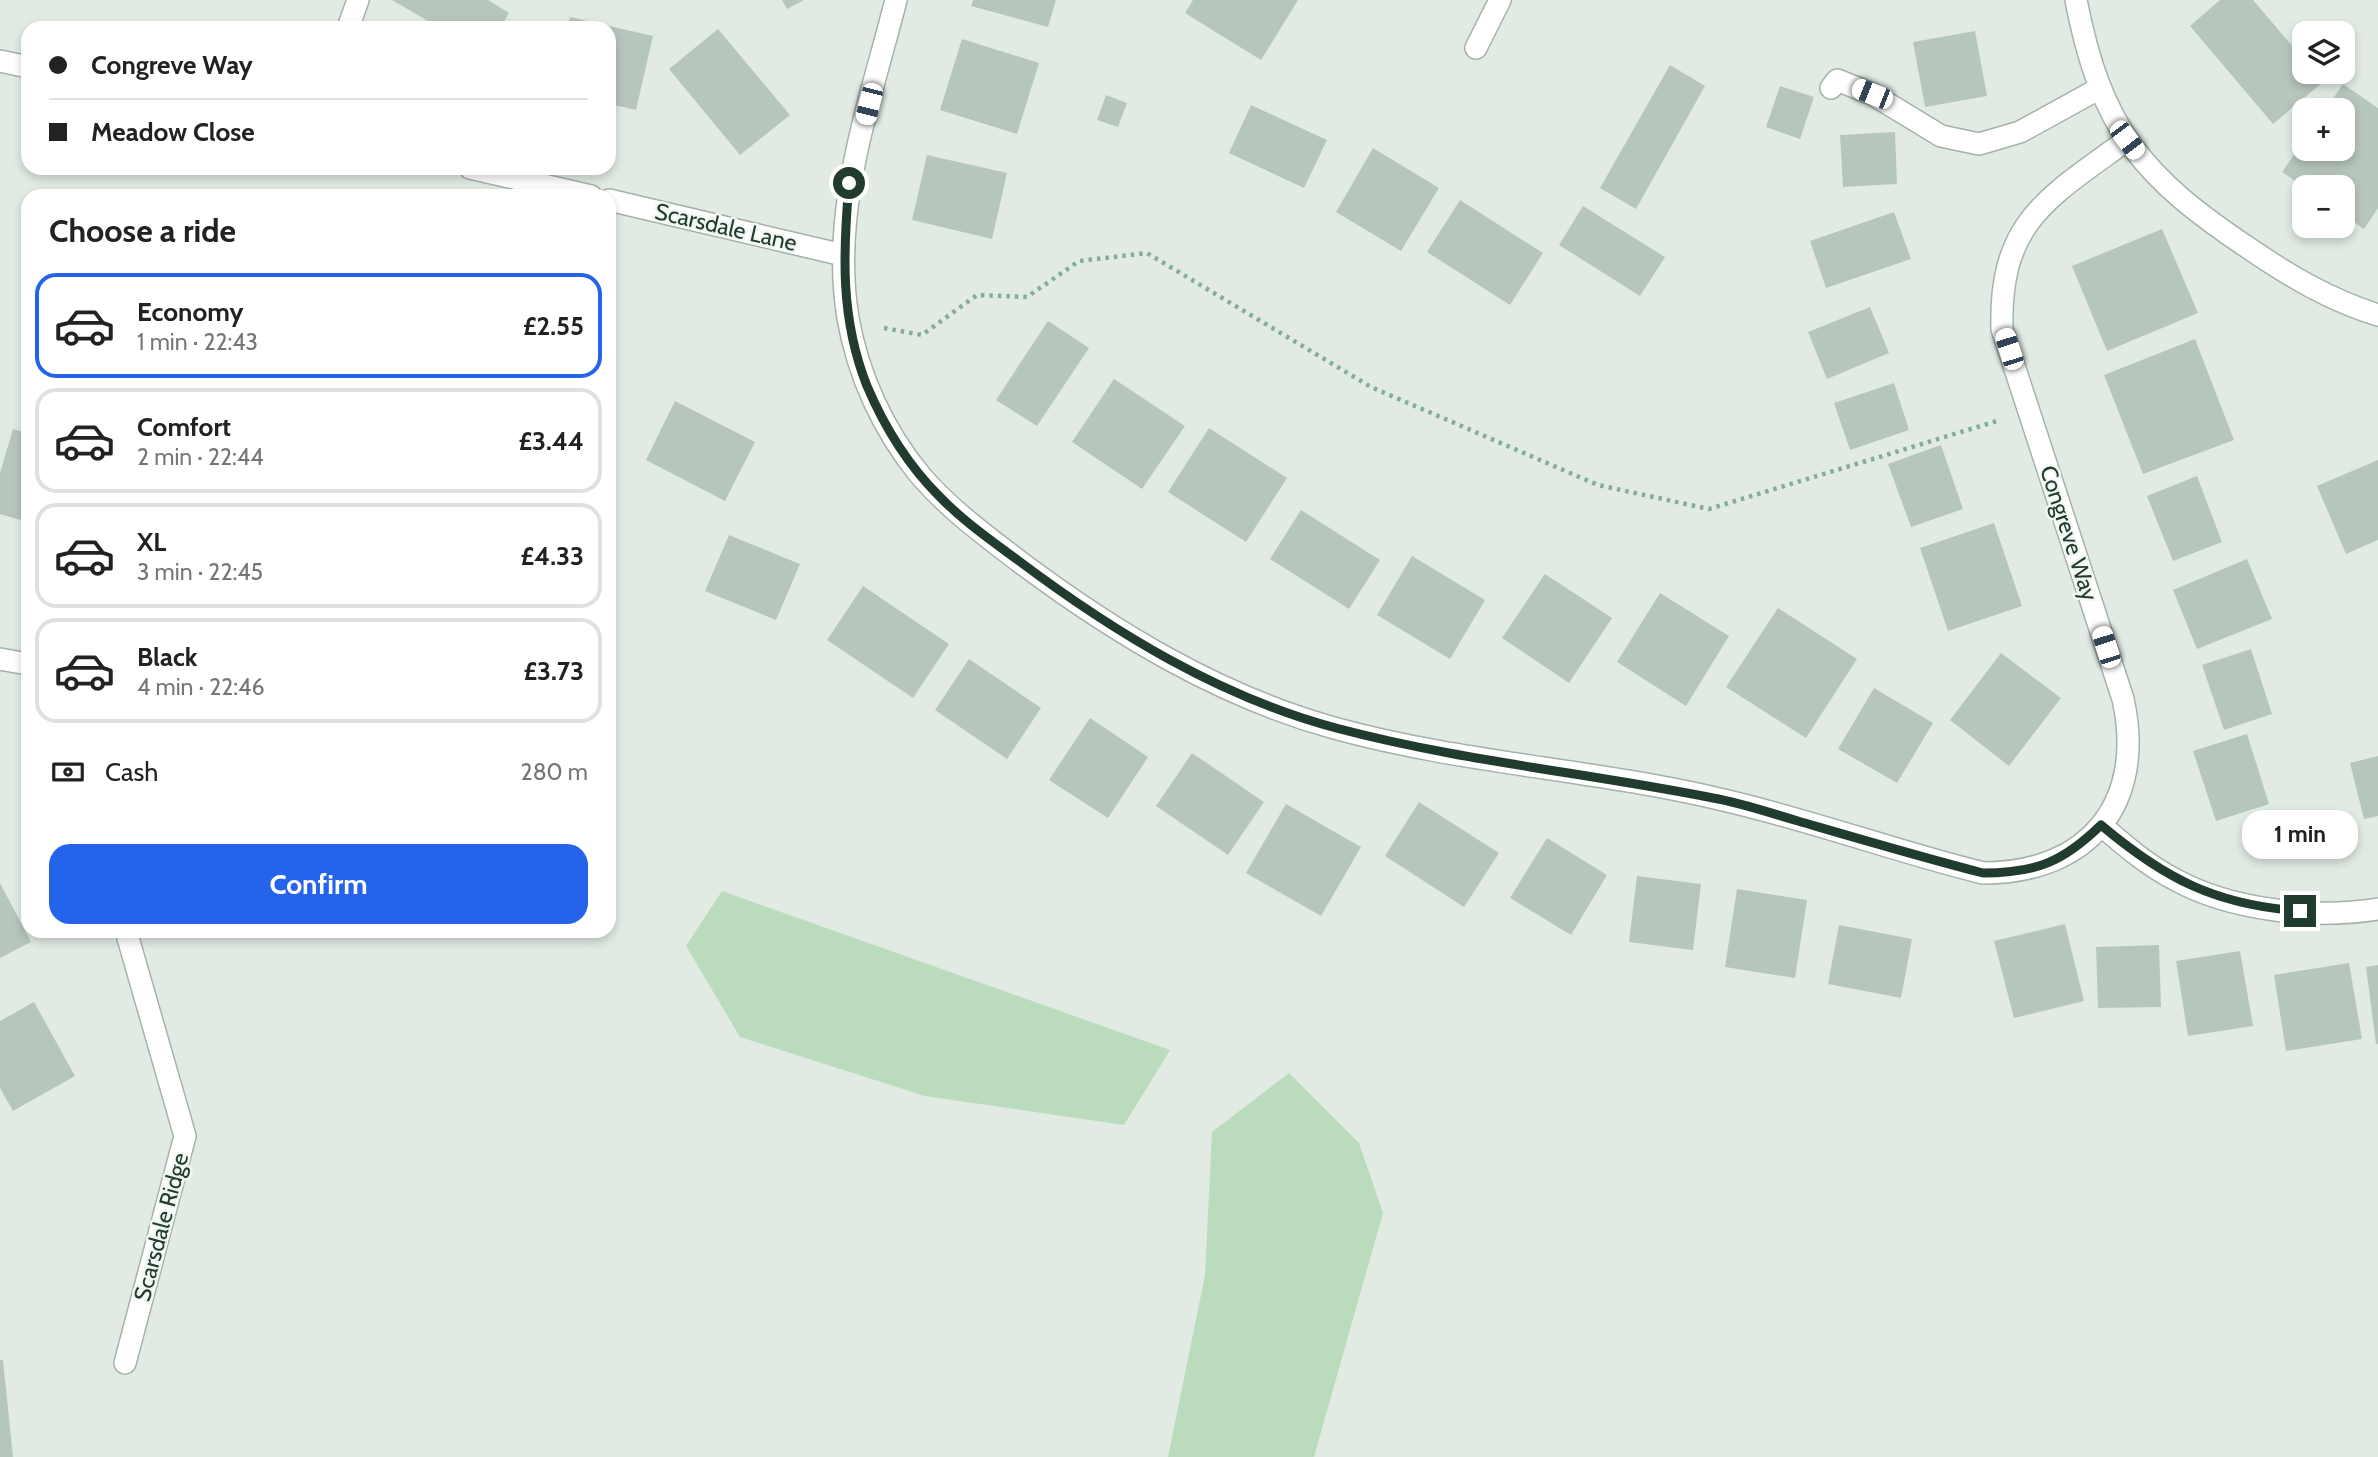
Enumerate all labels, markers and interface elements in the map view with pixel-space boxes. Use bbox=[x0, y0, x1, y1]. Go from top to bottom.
map controls bbox=[2292, 21, 2355, 238]
button: layers bbox=[2292, 21, 2355, 84]
text: Congreve Way bbox=[91, 49, 253, 81]
car bbox=[1849, 76, 1896, 112]
car bbox=[854, 81, 885, 127]
button: + bbox=[2292, 98, 2355, 161]
text: Meadow Close bbox=[91, 116, 255, 148]
car bbox=[2106, 117, 2149, 163]
route start bbox=[833, 167, 865, 199]
button: − bbox=[2292, 175, 2355, 238]
street label: Scarsdale Lane bbox=[652, 197, 800, 257]
text: Choose a ride bbox=[49, 211, 236, 250]
icon: car bbox=[53, 294, 116, 357]
text: Economy bbox=[137, 296, 243, 328]
text: £2.55 bbox=[523, 310, 584, 342]
car bbox=[1993, 326, 2026, 372]
text: 1 min · 22:43 bbox=[137, 328, 258, 356]
icon: car bbox=[53, 409, 116, 472]
text: Comfort bbox=[137, 411, 231, 443]
text: £3.44 bbox=[518, 425, 584, 457]
text: 2 min · 22:44 bbox=[137, 443, 263, 471]
street label: Congreve Way bbox=[2034, 462, 2104, 605]
icon: car bbox=[53, 524, 116, 587]
text: XL bbox=[137, 526, 166, 558]
text: £4.33 bbox=[521, 540, 584, 572]
text: 3 min · 22:45 bbox=[137, 558, 263, 586]
car bbox=[2090, 624, 2123, 670]
icon: car bbox=[53, 639, 116, 702]
text: Black bbox=[137, 641, 197, 673]
text: £3.73 bbox=[523, 655, 584, 687]
text: 4 min · 22:46 bbox=[137, 673, 264, 701]
icon: cash bbox=[49, 753, 87, 791]
text: Cash bbox=[105, 756, 158, 788]
text: 280 m bbox=[521, 758, 588, 786]
callout: 1 min bbox=[2242, 810, 2358, 858]
text: 1 min bbox=[2274, 820, 2326, 848]
button: Confirm bbox=[49, 844, 588, 924]
route end bbox=[2284, 895, 2316, 927]
street label: Scarsdale Ridge bbox=[128, 1150, 194, 1304]

